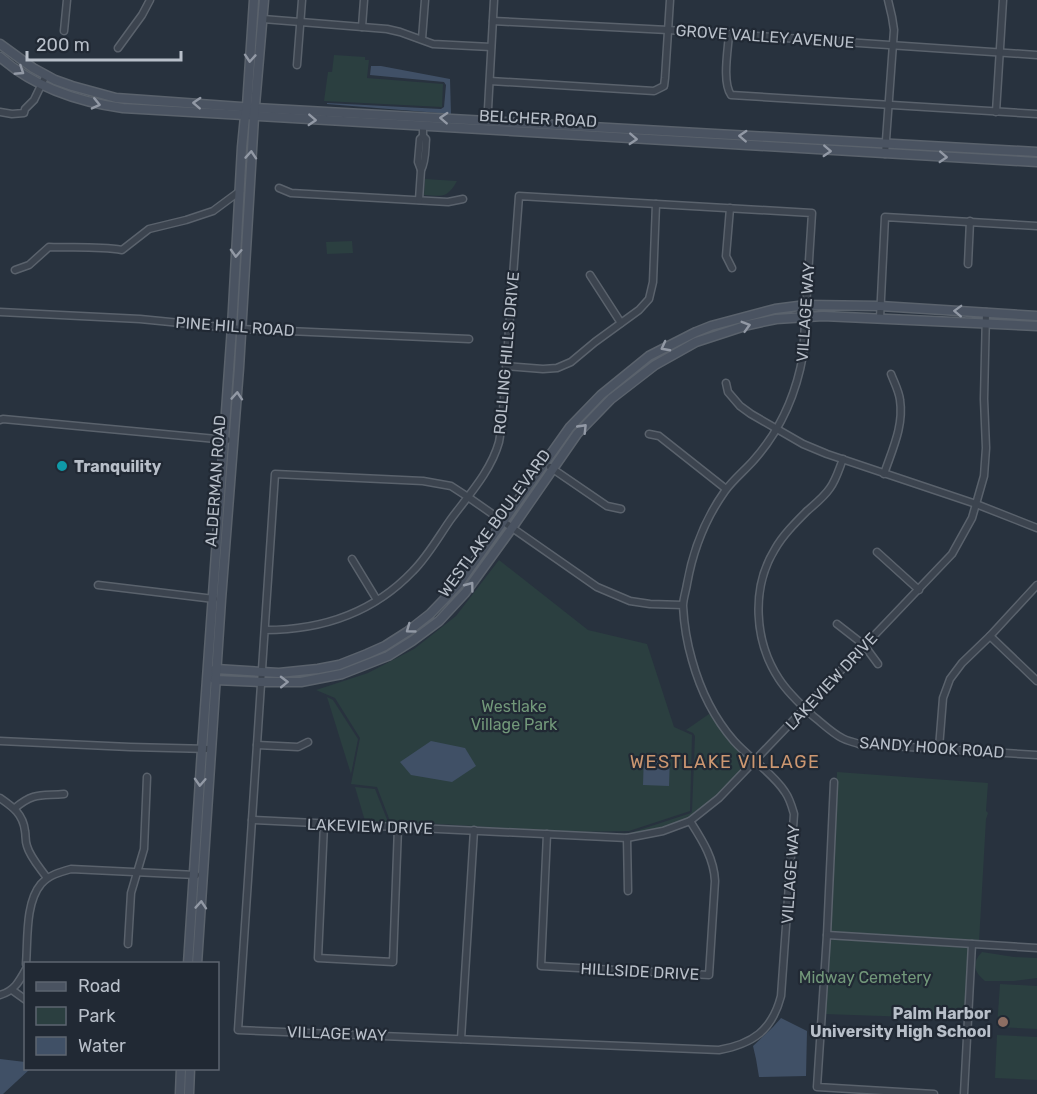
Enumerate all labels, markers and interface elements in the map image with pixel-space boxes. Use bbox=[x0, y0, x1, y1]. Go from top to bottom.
street label: GROVE VALLEY AVENUE bbox=[675, 21, 855, 52]
scale bar bbox=[27, 24, 182, 62]
text: 200 m bbox=[36, 34, 90, 56]
one-way arrow bbox=[244, 54, 257, 63]
one-way arrow bbox=[13, 64, 24, 75]
one-way arrow bbox=[91, 96, 101, 109]
one-way arrow bbox=[192, 96, 201, 109]
street label: BELCHER ROAD bbox=[478, 106, 598, 131]
one-way arrow bbox=[439, 111, 448, 124]
one-way arrow bbox=[308, 114, 317, 127]
one-way arrow bbox=[739, 129, 748, 142]
one-way arrow bbox=[628, 132, 637, 145]
one-way arrow bbox=[823, 144, 832, 157]
one-way arrow bbox=[245, 151, 258, 160]
one-way arrow bbox=[939, 151, 948, 164]
one-way arrow bbox=[230, 248, 243, 257]
street label: VILLAGE WAY bbox=[793, 262, 818, 363]
street label: ROLLING HILLS DRIVE bbox=[490, 271, 523, 435]
one-way arrow bbox=[953, 305, 962, 318]
street label: PINE HILL ROAD bbox=[175, 313, 295, 340]
one-way arrow bbox=[741, 321, 751, 334]
one-way arrow bbox=[661, 340, 671, 351]
one-way arrow bbox=[230, 392, 243, 401]
street label: ALDERMAN ROAD bbox=[201, 414, 230, 548]
one-way arrow bbox=[575, 424, 586, 435]
street label: WESTLAKE BOULEVARD bbox=[434, 446, 554, 601]
place label: Tranquility bbox=[74, 457, 162, 476]
marker: Tranquility bbox=[55, 459, 69, 473]
one-way arrow bbox=[462, 582, 473, 593]
one-way arrow bbox=[406, 622, 417, 633]
street label: LAKEVIEW DRIVE bbox=[781, 629, 881, 734]
one-way arrow bbox=[280, 676, 289, 688]
park label: Westlake Village Park bbox=[471, 697, 558, 734]
street label: SANDY HOOK ROAD bbox=[859, 733, 1005, 762]
district label: WESTLAKE VILLAGE bbox=[630, 751, 820, 773]
one-way arrow bbox=[193, 778, 206, 787]
street label: LAKEVIEW DRIVE bbox=[307, 815, 433, 838]
street label: VILLAGE WAY bbox=[778, 824, 803, 925]
one-way arrow bbox=[194, 901, 207, 910]
street label: HILLSIDE DRIVE bbox=[580, 959, 700, 984]
legend bbox=[24, 962, 219, 1070]
park label: Midway Cemetery bbox=[799, 968, 931, 987]
text: Road bbox=[78, 975, 121, 997]
place label: Palm Harbor University High School bbox=[810, 1004, 992, 1041]
text: Park bbox=[78, 1005, 116, 1027]
marker: Palm Harbor University High School bbox=[996, 1015, 1010, 1029]
street label: VILLAGE WAY bbox=[287, 1022, 387, 1045]
text: Water bbox=[78, 1035, 126, 1057]

